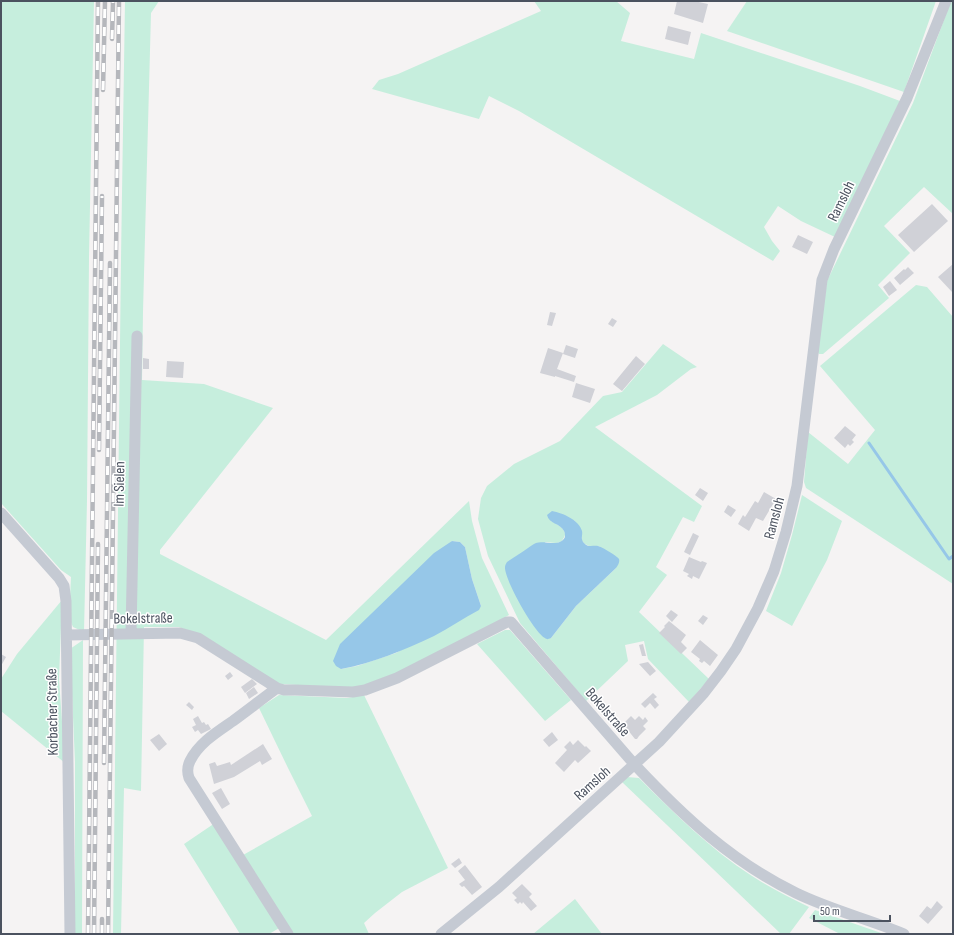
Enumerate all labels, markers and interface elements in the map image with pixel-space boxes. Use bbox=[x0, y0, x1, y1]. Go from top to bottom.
street label: Ramsloh bbox=[823, 178, 859, 225]
street label: Im Sielen bbox=[110, 461, 129, 507]
street label: Ramsloh bbox=[760, 495, 789, 541]
street label: Bokelstraße bbox=[113, 608, 173, 629]
street label: Korbacher Straße bbox=[42, 668, 63, 756]
street label: Bokelstraße bbox=[581, 684, 634, 741]
street label: Ramsloh bbox=[570, 762, 615, 805]
scale bar bbox=[814, 897, 890, 923]
text: 50 m bbox=[820, 904, 840, 919]

